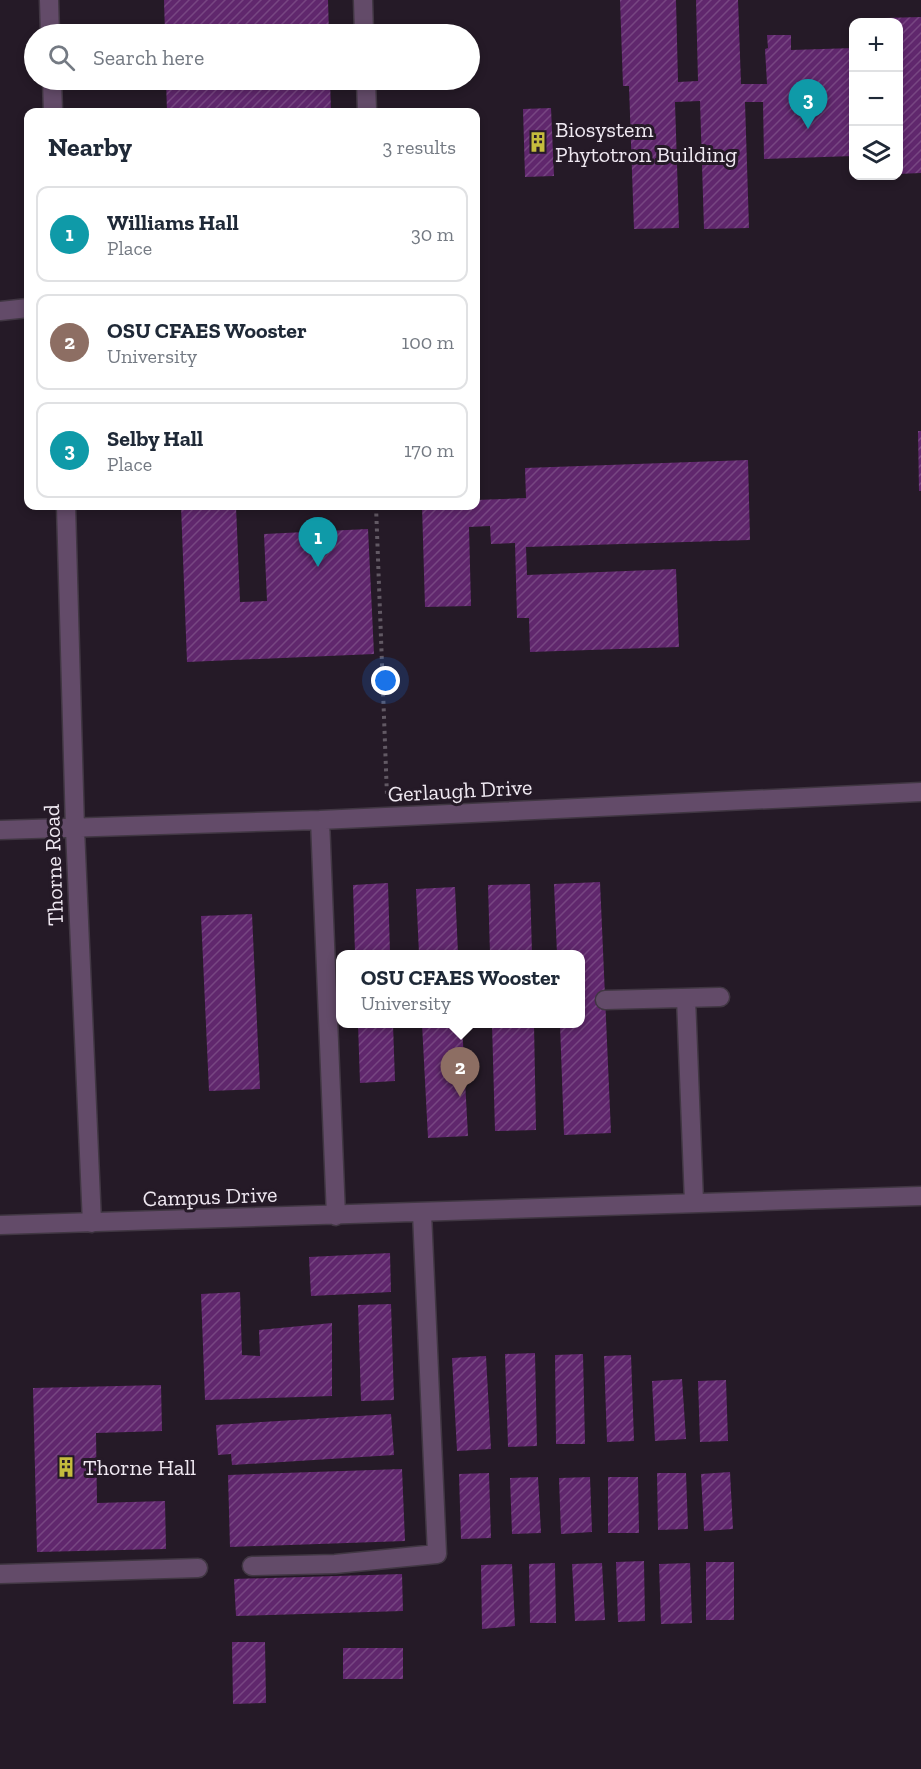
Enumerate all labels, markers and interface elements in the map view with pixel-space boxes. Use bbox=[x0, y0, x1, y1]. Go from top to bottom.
map controls bbox=[849, 18, 903, 180]
button: + bbox=[849, 18, 903, 72]
search box bbox=[24, 24, 480, 90]
icon: search bbox=[45, 41, 78, 74]
text: Search here bbox=[93, 44, 204, 71]
button: − bbox=[849, 72, 903, 126]
pin: 3 bbox=[788, 80, 828, 129]
place label: Biosystem Phytotron Building bbox=[555, 116, 737, 168]
button: layers bbox=[849, 126, 903, 180]
building icon: Biosystem Phytotron Building bbox=[526, 130, 550, 154]
text: Nearby bbox=[48, 131, 132, 163]
text: 3 results bbox=[382, 135, 456, 159]
text: Williams Hall bbox=[107, 209, 239, 236]
text: 1 bbox=[65, 222, 74, 246]
text: 30 m bbox=[411, 222, 454, 246]
text: Place bbox=[107, 236, 152, 260]
text: OSU CFAES Wooster bbox=[107, 317, 307, 344]
text: 2 bbox=[64, 330, 75, 354]
text: 100 m bbox=[401, 330, 454, 354]
text: University bbox=[107, 344, 197, 368]
text: Selby Hall bbox=[107, 425, 203, 452]
text: 3 bbox=[64, 438, 75, 462]
text: 170 m bbox=[404, 438, 454, 462]
text: Place bbox=[107, 452, 152, 476]
pin: 1 bbox=[298, 518, 338, 567]
your location bbox=[371, 666, 400, 695]
street label: Gerlaugh Drive bbox=[387, 773, 533, 808]
street label: Thorne Road bbox=[38, 804, 69, 926]
popup bbox=[336, 950, 585, 1028]
text: OSU CFAES Wooster bbox=[361, 964, 560, 991]
text: University bbox=[361, 991, 451, 1015]
pin: 2 bbox=[440, 1048, 480, 1097]
street label: Campus Drive bbox=[142, 1181, 278, 1212]
place label: Thorne Hall bbox=[83, 1454, 196, 1481]
building icon: Thorne Hall bbox=[54, 1455, 78, 1479]

